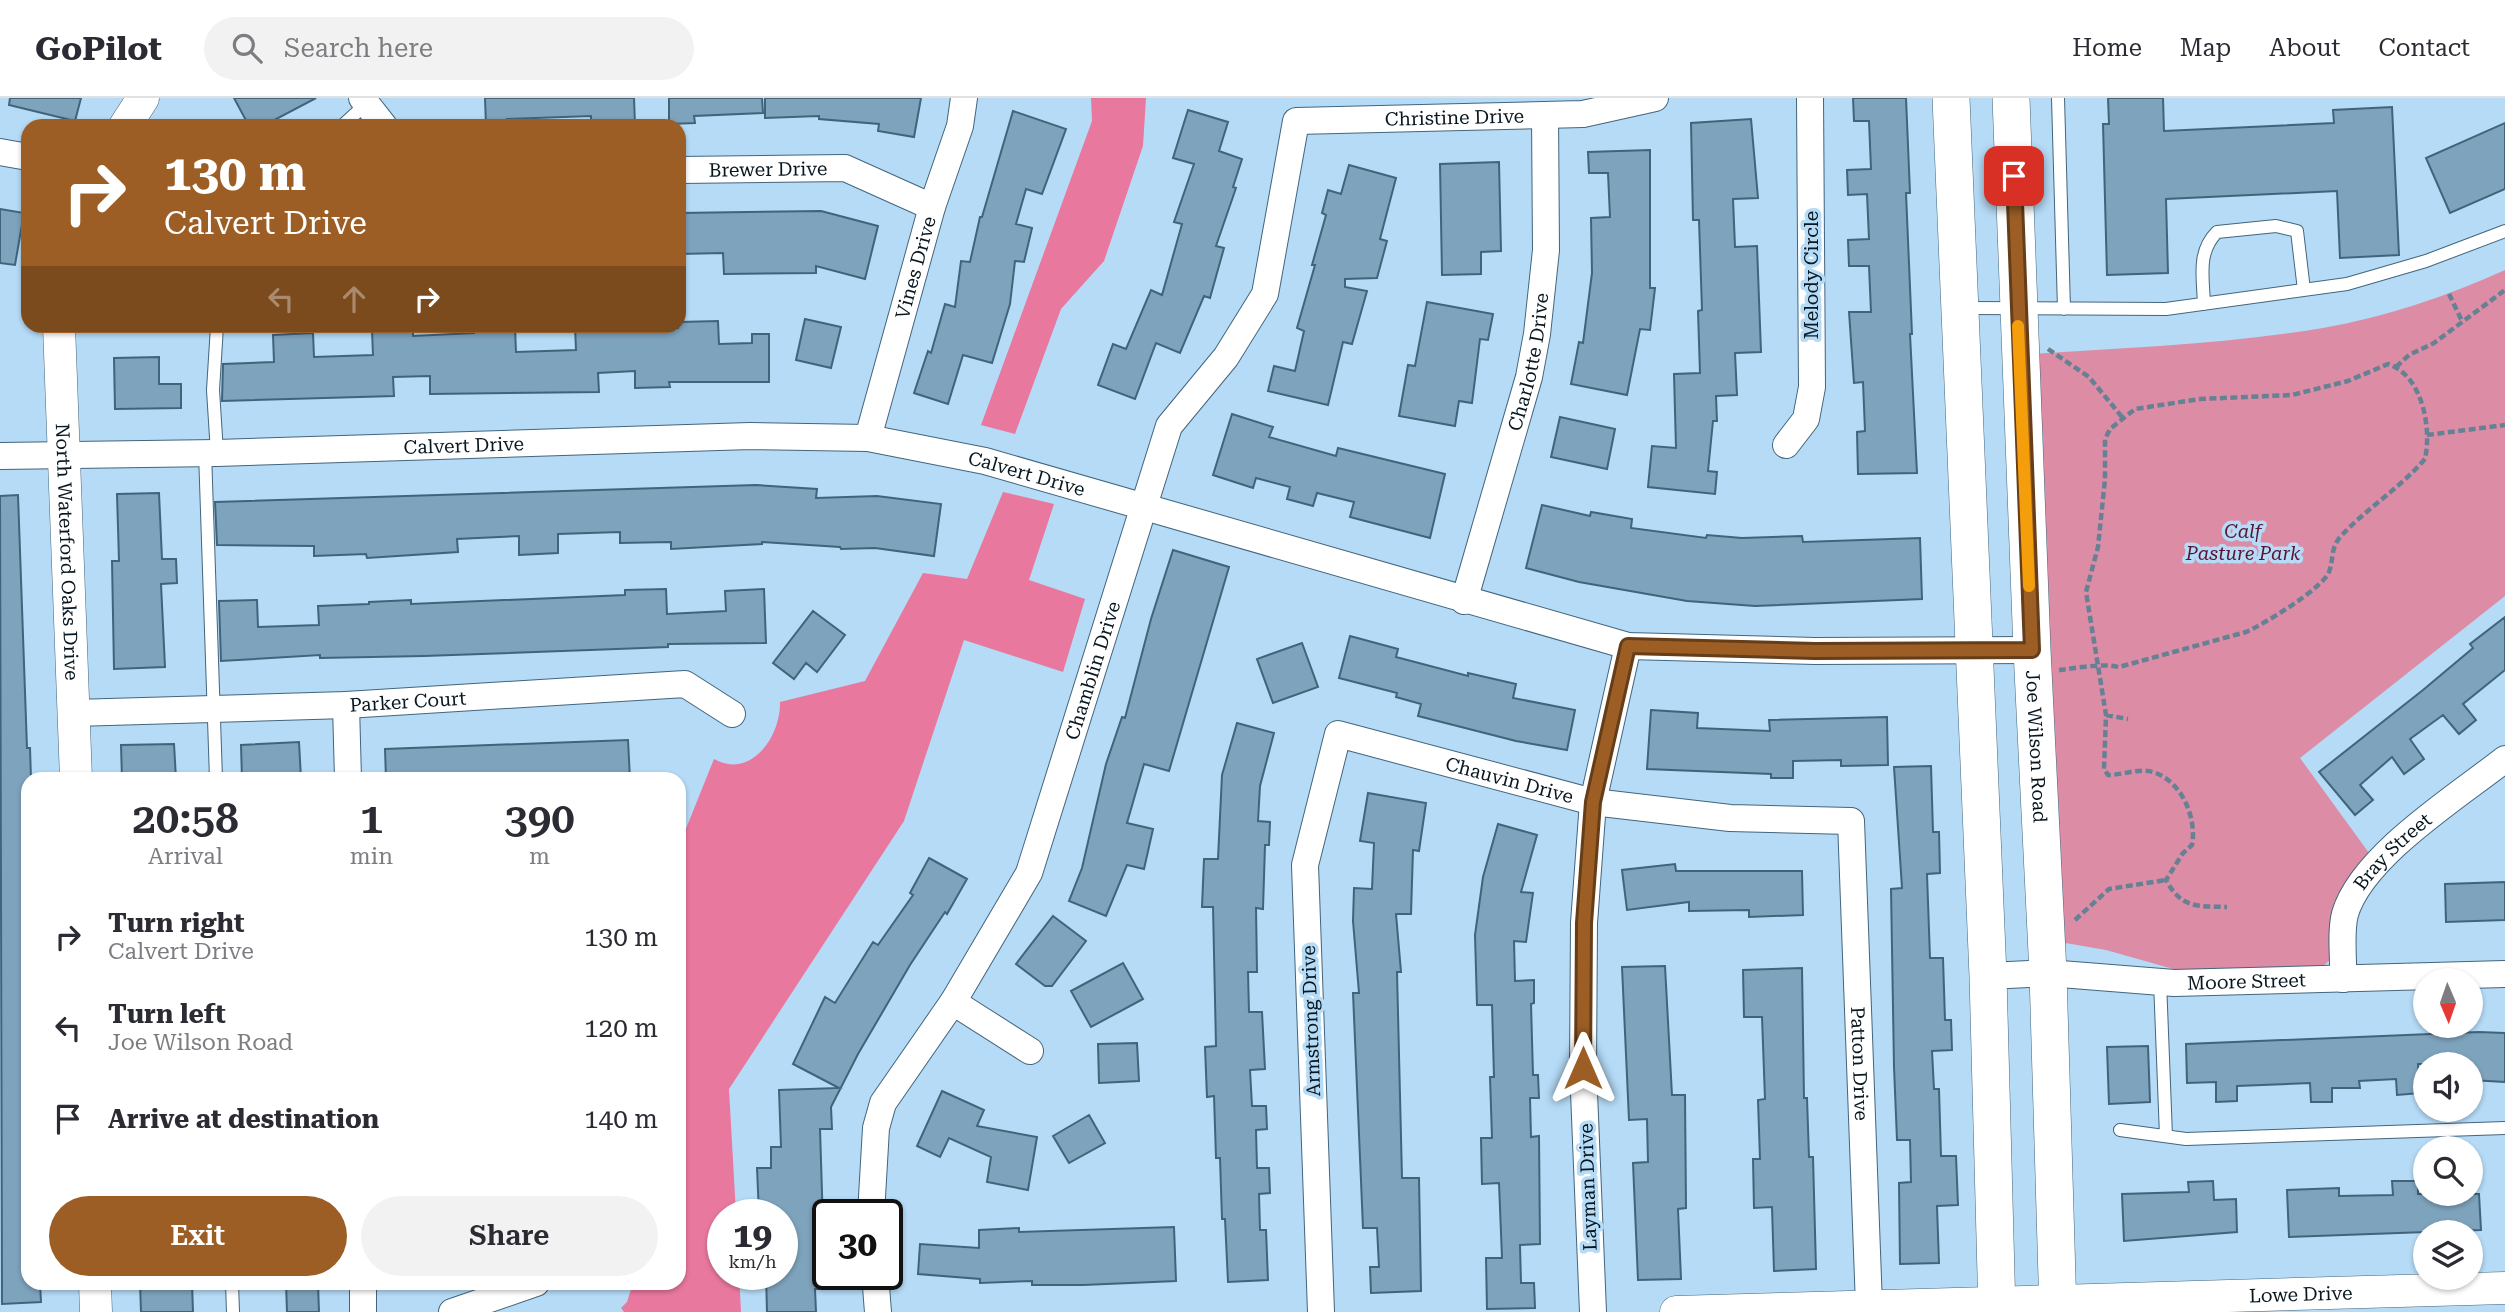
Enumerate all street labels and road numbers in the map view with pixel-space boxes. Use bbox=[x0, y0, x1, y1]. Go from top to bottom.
street label: Christine Drive bbox=[1385, 104, 1524, 130]
street label: Brewer Drive bbox=[709, 157, 827, 181]
street label: Melody Circle bbox=[1800, 211, 1823, 339]
street label: Vines Drive bbox=[890, 214, 940, 321]
street label: Charlotte Drive bbox=[1502, 292, 1553, 434]
street label: North Waterford Oaks Drive bbox=[51, 423, 84, 681]
street label: Calvert Drive bbox=[403, 432, 524, 459]
street label: Calvert Drive bbox=[966, 446, 1088, 501]
street label: Chamblin Drive bbox=[1060, 598, 1125, 743]
street label: Joe Wilson Road bbox=[2022, 670, 2052, 823]
street label: Parker Court bbox=[349, 686, 467, 716]
street label: Chauvin Drive bbox=[1443, 752, 1576, 808]
street label: Bray Street bbox=[2348, 807, 2436, 894]
street label: Armstrong Drive bbox=[1297, 945, 1325, 1097]
street label: Moore Street bbox=[2187, 968, 2306, 994]
street label: Patton Drive bbox=[1846, 1006, 1874, 1121]
street label: Layman Drive bbox=[1574, 1123, 1602, 1251]
street label: Lowe Drive bbox=[2249, 1281, 2353, 1307]

